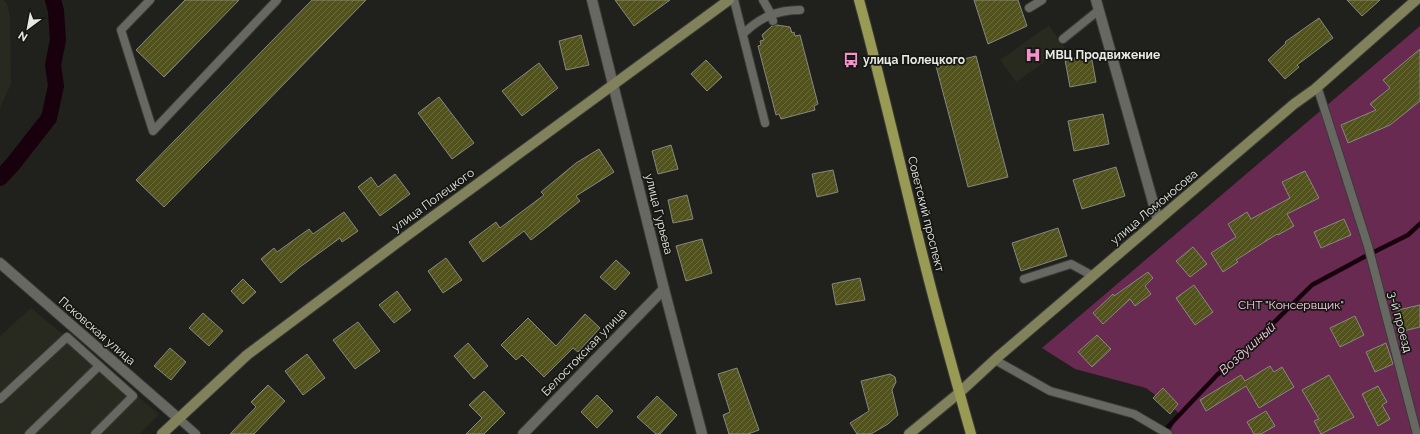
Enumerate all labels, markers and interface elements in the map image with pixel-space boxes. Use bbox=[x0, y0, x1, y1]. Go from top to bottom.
north arrow bbox=[8, 8, 48, 48]
text: N bbox=[16, 28, 30, 44]
hospital icon: МВЦ Продвижение bbox=[1024, 46, 1042, 64]
place label: МВЦ Продвижение bbox=[1045, 48, 1160, 62]
bus stop icon: улица Полецкого bbox=[842, 51, 860, 69]
place label: улица Полецкого bbox=[863, 53, 965, 67]
street label: Советский проспект bbox=[905, 155, 947, 273]
street label: улица Полецкого bbox=[389, 165, 477, 235]
street label: улица Ломоносова bbox=[1108, 167, 1200, 247]
street label: улица Гурьева bbox=[642, 172, 676, 256]
street label: 3-й проезд bbox=[1385, 290, 1415, 354]
street label: Псковская улица bbox=[56, 294, 138, 368]
park label: СНТ "Консервщик" bbox=[1238, 298, 1344, 312]
street label: Белостокская улица bbox=[539, 305, 629, 399]
water label: Воздушный bbox=[1216, 319, 1279, 378]

